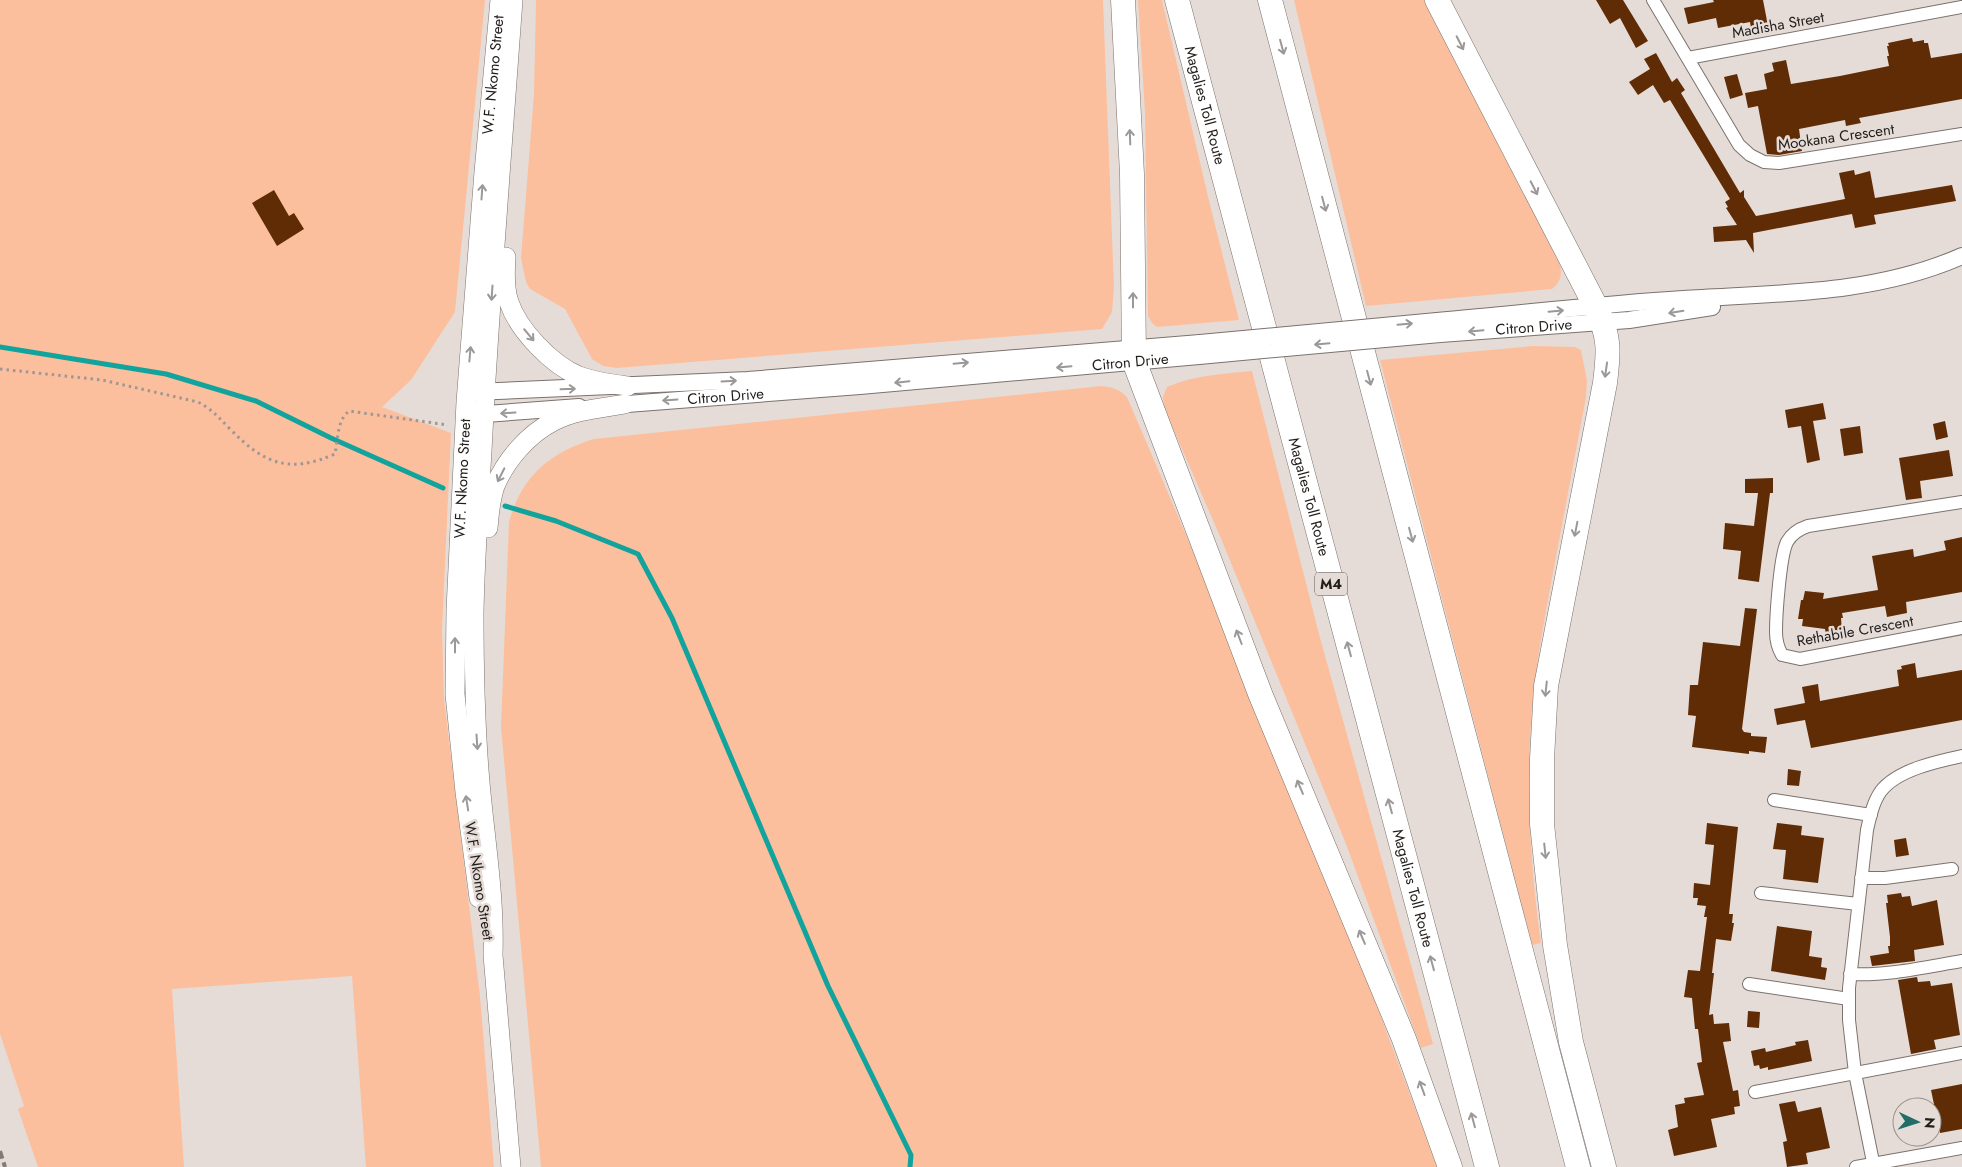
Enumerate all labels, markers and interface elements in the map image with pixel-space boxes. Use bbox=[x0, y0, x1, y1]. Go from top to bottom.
street label: Madisha Street bbox=[1730, 6, 1826, 44]
street label: W.F. Nkomo Street bbox=[477, 14, 510, 135]
one-way arrow bbox=[1455, 36, 1465, 51]
one-way arrow bbox=[1278, 39, 1287, 55]
street label: Magalies Toll Route bbox=[1179, 44, 1231, 167]
street label: Mookana Crescent bbox=[1776, 118, 1896, 156]
one-way arrow bbox=[1126, 130, 1135, 146]
one-way arrow bbox=[1530, 180, 1539, 195]
one-way arrow bbox=[478, 184, 487, 200]
one-way arrow bbox=[1319, 196, 1329, 212]
one-way arrow bbox=[487, 285, 496, 301]
one-way arrow bbox=[1128, 292, 1138, 308]
one-way arrow bbox=[1547, 306, 1563, 315]
one-way arrow bbox=[1668, 308, 1684, 318]
street label: Citron Drive bbox=[1495, 313, 1573, 341]
one-way arrow bbox=[1397, 319, 1413, 329]
one-way arrow bbox=[1468, 326, 1484, 336]
one-way arrow bbox=[524, 329, 535, 342]
one-way arrow bbox=[1314, 340, 1330, 349]
one-way arrow bbox=[465, 346, 474, 362]
street label: Citron Drive bbox=[1091, 348, 1170, 376]
one-way arrow bbox=[953, 358, 969, 367]
one-way arrow bbox=[1601, 362, 1611, 378]
one-way arrow bbox=[1056, 363, 1072, 372]
one-way arrow bbox=[1365, 370, 1375, 386]
one-way arrow bbox=[721, 377, 737, 386]
one-way arrow bbox=[894, 377, 910, 387]
street label: Citron Drive bbox=[687, 382, 765, 410]
one-way arrow bbox=[560, 384, 576, 393]
one-way arrow bbox=[662, 396, 678, 405]
one-way arrow bbox=[500, 408, 516, 417]
street label: W.F. Nkomo Street bbox=[448, 418, 476, 539]
street label: Magalies Toll Route bbox=[1283, 435, 1335, 559]
one-way arrow bbox=[496, 467, 506, 482]
one-way arrow bbox=[1570, 521, 1580, 537]
one-way arrow bbox=[1407, 527, 1416, 543]
road number: M4 bbox=[1315, 572, 1347, 596]
street label: Rethabile Crescent bbox=[1795, 610, 1916, 652]
one-way arrow bbox=[1233, 629, 1242, 644]
one-way arrow bbox=[450, 637, 460, 654]
one-way arrow bbox=[1343, 641, 1353, 657]
one-way arrow bbox=[1542, 681, 1551, 697]
one-way arrow bbox=[473, 734, 482, 750]
one-way arrow bbox=[1294, 780, 1304, 795]
one-way arrow bbox=[461, 796, 471, 812]
one-way arrow bbox=[1385, 798, 1394, 814]
street label: W.F. Nkomo Street bbox=[459, 820, 499, 942]
street label: Magalies Toll Route bbox=[1387, 827, 1439, 950]
one-way arrow bbox=[1540, 843, 1550, 859]
one-way arrow bbox=[1357, 930, 1366, 945]
one-way arrow bbox=[1426, 955, 1436, 971]
one-way arrow bbox=[1417, 1081, 1426, 1096]
north arrow bbox=[1892, 1097, 1942, 1147]
one-way arrow bbox=[1468, 1113, 1477, 1129]
text: N bbox=[1920, 1117, 1940, 1129]

